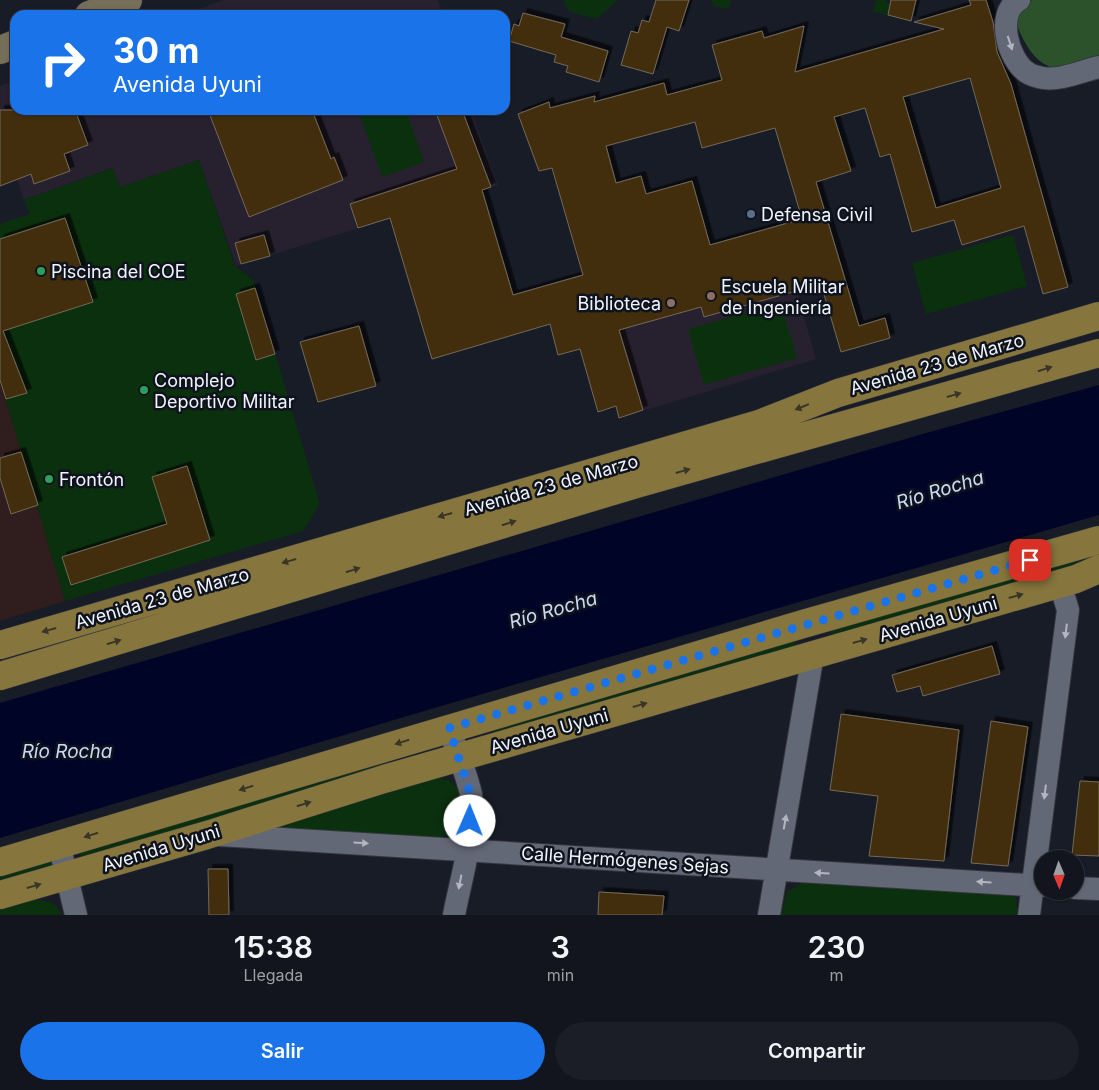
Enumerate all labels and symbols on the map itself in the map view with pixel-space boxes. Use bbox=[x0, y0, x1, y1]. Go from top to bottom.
one-way arrow bbox=[1007, 36, 1015, 51]
place label: Defensa Civil bbox=[761, 204, 873, 225]
marker: Defensa Civil bbox=[745, 208, 757, 220]
place label: Piscina del COE bbox=[51, 261, 185, 282]
marker: Piscina del COE bbox=[35, 265, 47, 277]
place label: Escuela Militar de Ingeniería bbox=[721, 276, 845, 318]
marker: Escuela Militar de Ingeniería bbox=[705, 290, 717, 302]
place label: Biblioteca bbox=[578, 293, 661, 314]
marker: Biblioteca bbox=[665, 297, 677, 309]
street label: Avenida 23 de Marzo bbox=[848, 329, 1026, 399]
one-way arrow bbox=[1037, 364, 1052, 372]
place label: Complejo Deportivo Militar bbox=[154, 370, 295, 412]
marker: Complejo Deportivo Militar bbox=[138, 384, 150, 396]
one-way arrow bbox=[946, 391, 961, 399]
one-way arrow bbox=[794, 403, 809, 411]
street label: Avenida 23 de Marzo bbox=[462, 450, 640, 520]
water label: Río Rocha bbox=[893, 466, 987, 514]
one-way arrow bbox=[675, 467, 690, 475]
place label: Frontón bbox=[59, 469, 124, 490]
marker: Frontón bbox=[43, 473, 55, 485]
one-way arrow bbox=[438, 512, 453, 520]
one-way arrow bbox=[501, 518, 516, 526]
pin bbox=[1009, 539, 1051, 581]
one-way arrow bbox=[282, 557, 297, 565]
street label: Avenida 23 de Marzo bbox=[73, 563, 251, 633]
one-way arrow bbox=[346, 565, 361, 573]
water label: Río Rocha bbox=[506, 586, 600, 634]
street label: Avenida Uyuni bbox=[877, 592, 999, 646]
one-way arrow bbox=[1009, 592, 1024, 600]
one-way arrow bbox=[1061, 623, 1069, 639]
one-way arrow bbox=[42, 627, 57, 635]
one-way arrow bbox=[853, 636, 868, 644]
one-way arrow bbox=[106, 638, 121, 645]
one-way arrow bbox=[632, 700, 647, 708]
street label: Avenida Uyuni bbox=[488, 704, 610, 758]
one-way arrow bbox=[394, 739, 409, 747]
water label: Río Rocha bbox=[22, 740, 113, 763]
one-way arrow bbox=[1041, 784, 1049, 800]
one-way arrow bbox=[239, 785, 254, 793]
position arrow bbox=[443, 794, 495, 846]
one-way arrow bbox=[296, 800, 311, 808]
one-way arrow bbox=[781, 814, 789, 830]
street label: Avenida Uyuni bbox=[100, 820, 222, 876]
one-way arrow bbox=[83, 831, 98, 839]
one-way arrow bbox=[353, 839, 369, 847]
street label: Calle Hermógenes Sejas bbox=[520, 842, 730, 878]
north arrow bbox=[1034, 850, 1084, 900]
one-way arrow bbox=[813, 868, 829, 876]
one-way arrow bbox=[456, 874, 464, 890]
one-way arrow bbox=[976, 878, 992, 886]
one-way arrow bbox=[27, 881, 42, 889]

